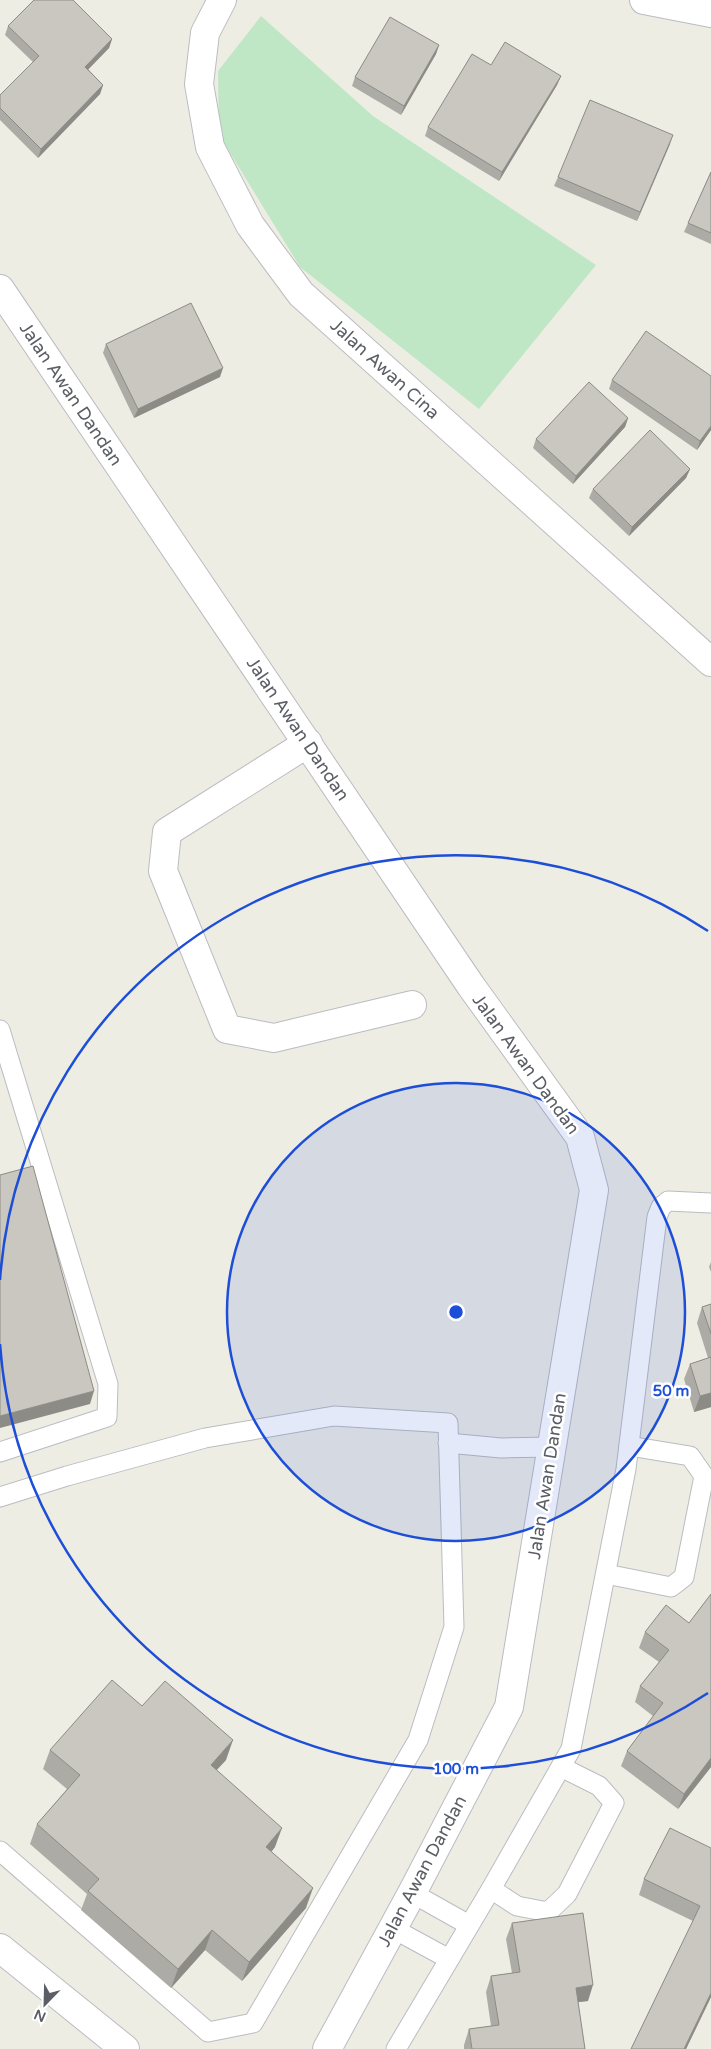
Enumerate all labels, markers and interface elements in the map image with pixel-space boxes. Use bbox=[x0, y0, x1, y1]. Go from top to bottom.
street label: Jalan Awan Cina bbox=[326, 314, 444, 424]
street label: Jalan Awan Dandan bbox=[15, 318, 127, 470]
street label: Jalan Awan Dandan bbox=[242, 653, 354, 805]
street label: Jalan Awan Dandan bbox=[468, 989, 584, 1139]
centre of rings bbox=[447, 1303, 465, 1321]
text: 50 m bbox=[653, 1382, 689, 1400]
street label: Jalan Awan Dandan bbox=[523, 1391, 571, 1561]
text: 100 m bbox=[433, 1760, 479, 1778]
street label: Jalan Awan Dandan bbox=[373, 1792, 471, 1950]
north arrow bbox=[20, 1979, 70, 2029]
text: N bbox=[32, 2005, 49, 2026]

